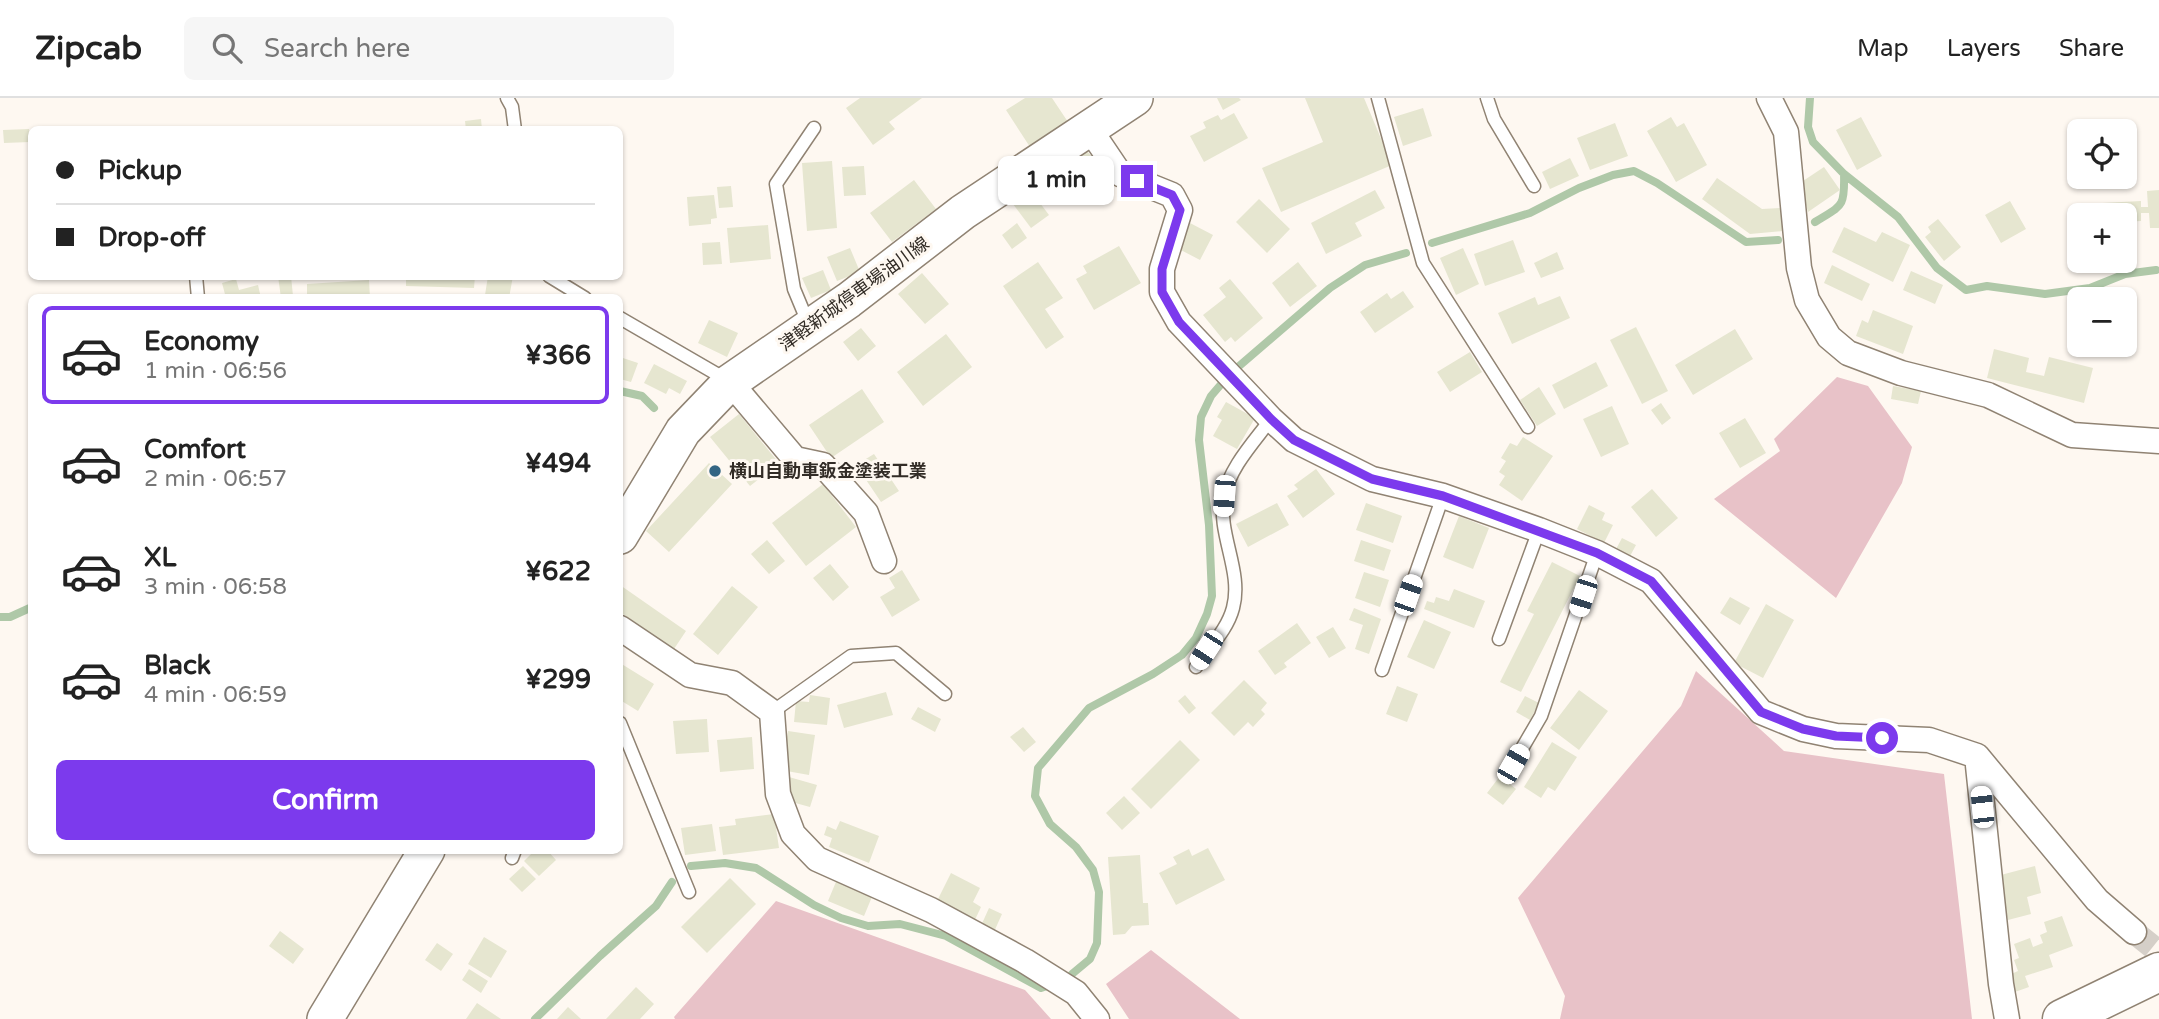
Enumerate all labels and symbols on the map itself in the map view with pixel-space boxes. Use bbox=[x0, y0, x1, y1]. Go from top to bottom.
callout: 1 min bbox=[997, 156, 1112, 206]
route end bbox=[1121, 165, 1153, 197]
street label: 津軽新城停車場油川線 bbox=[775, 232, 933, 356]
place label: 横山自動車鈑金塗装工業 bbox=[729, 460, 927, 482]
marker: 横山自動車鈑金塗装工業 bbox=[707, 463, 723, 479]
car bbox=[1213, 474, 1236, 518]
car bbox=[1392, 572, 1425, 618]
car bbox=[1567, 573, 1600, 619]
car bbox=[1186, 627, 1227, 673]
route start bbox=[1866, 722, 1898, 754]
car bbox=[1494, 741, 1533, 787]
car bbox=[1970, 785, 1995, 829]

